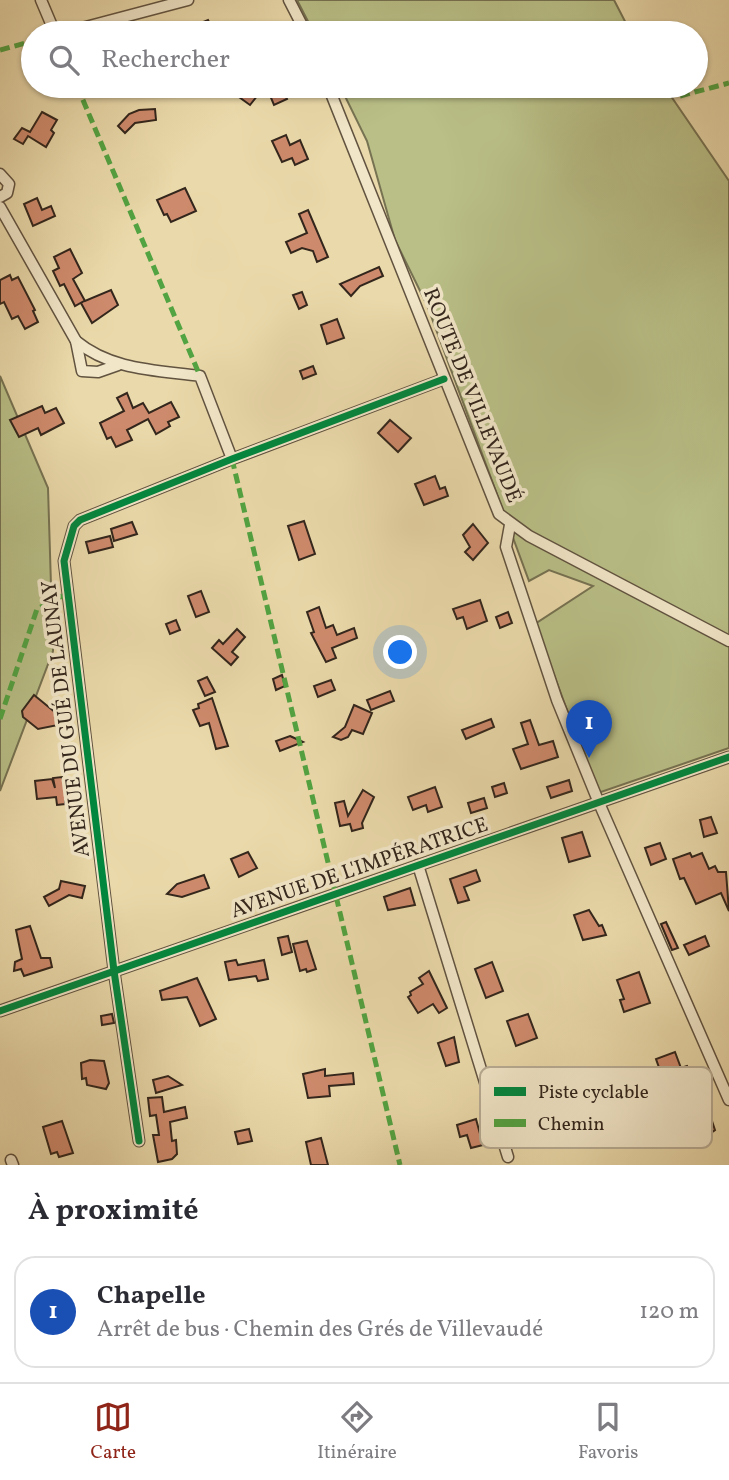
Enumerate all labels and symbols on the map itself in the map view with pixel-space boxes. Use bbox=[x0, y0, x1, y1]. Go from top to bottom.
street label: ROUTE DE VILLEVAUDÉ bbox=[415, 284, 528, 507]
street label: AVENUE DU GUÉ DE LAUNAY bbox=[35, 579, 98, 859]
your location bbox=[383, 635, 417, 669]
pin: 1 bbox=[566, 700, 612, 758]
street label: AVENUE DE L'IMPÉRATRICE bbox=[227, 811, 492, 926]
legend bbox=[480, 1067, 712, 1148]
text: Piste cyclable bbox=[538, 1080, 649, 1106]
text: Chemin bbox=[538, 1112, 605, 1138]

